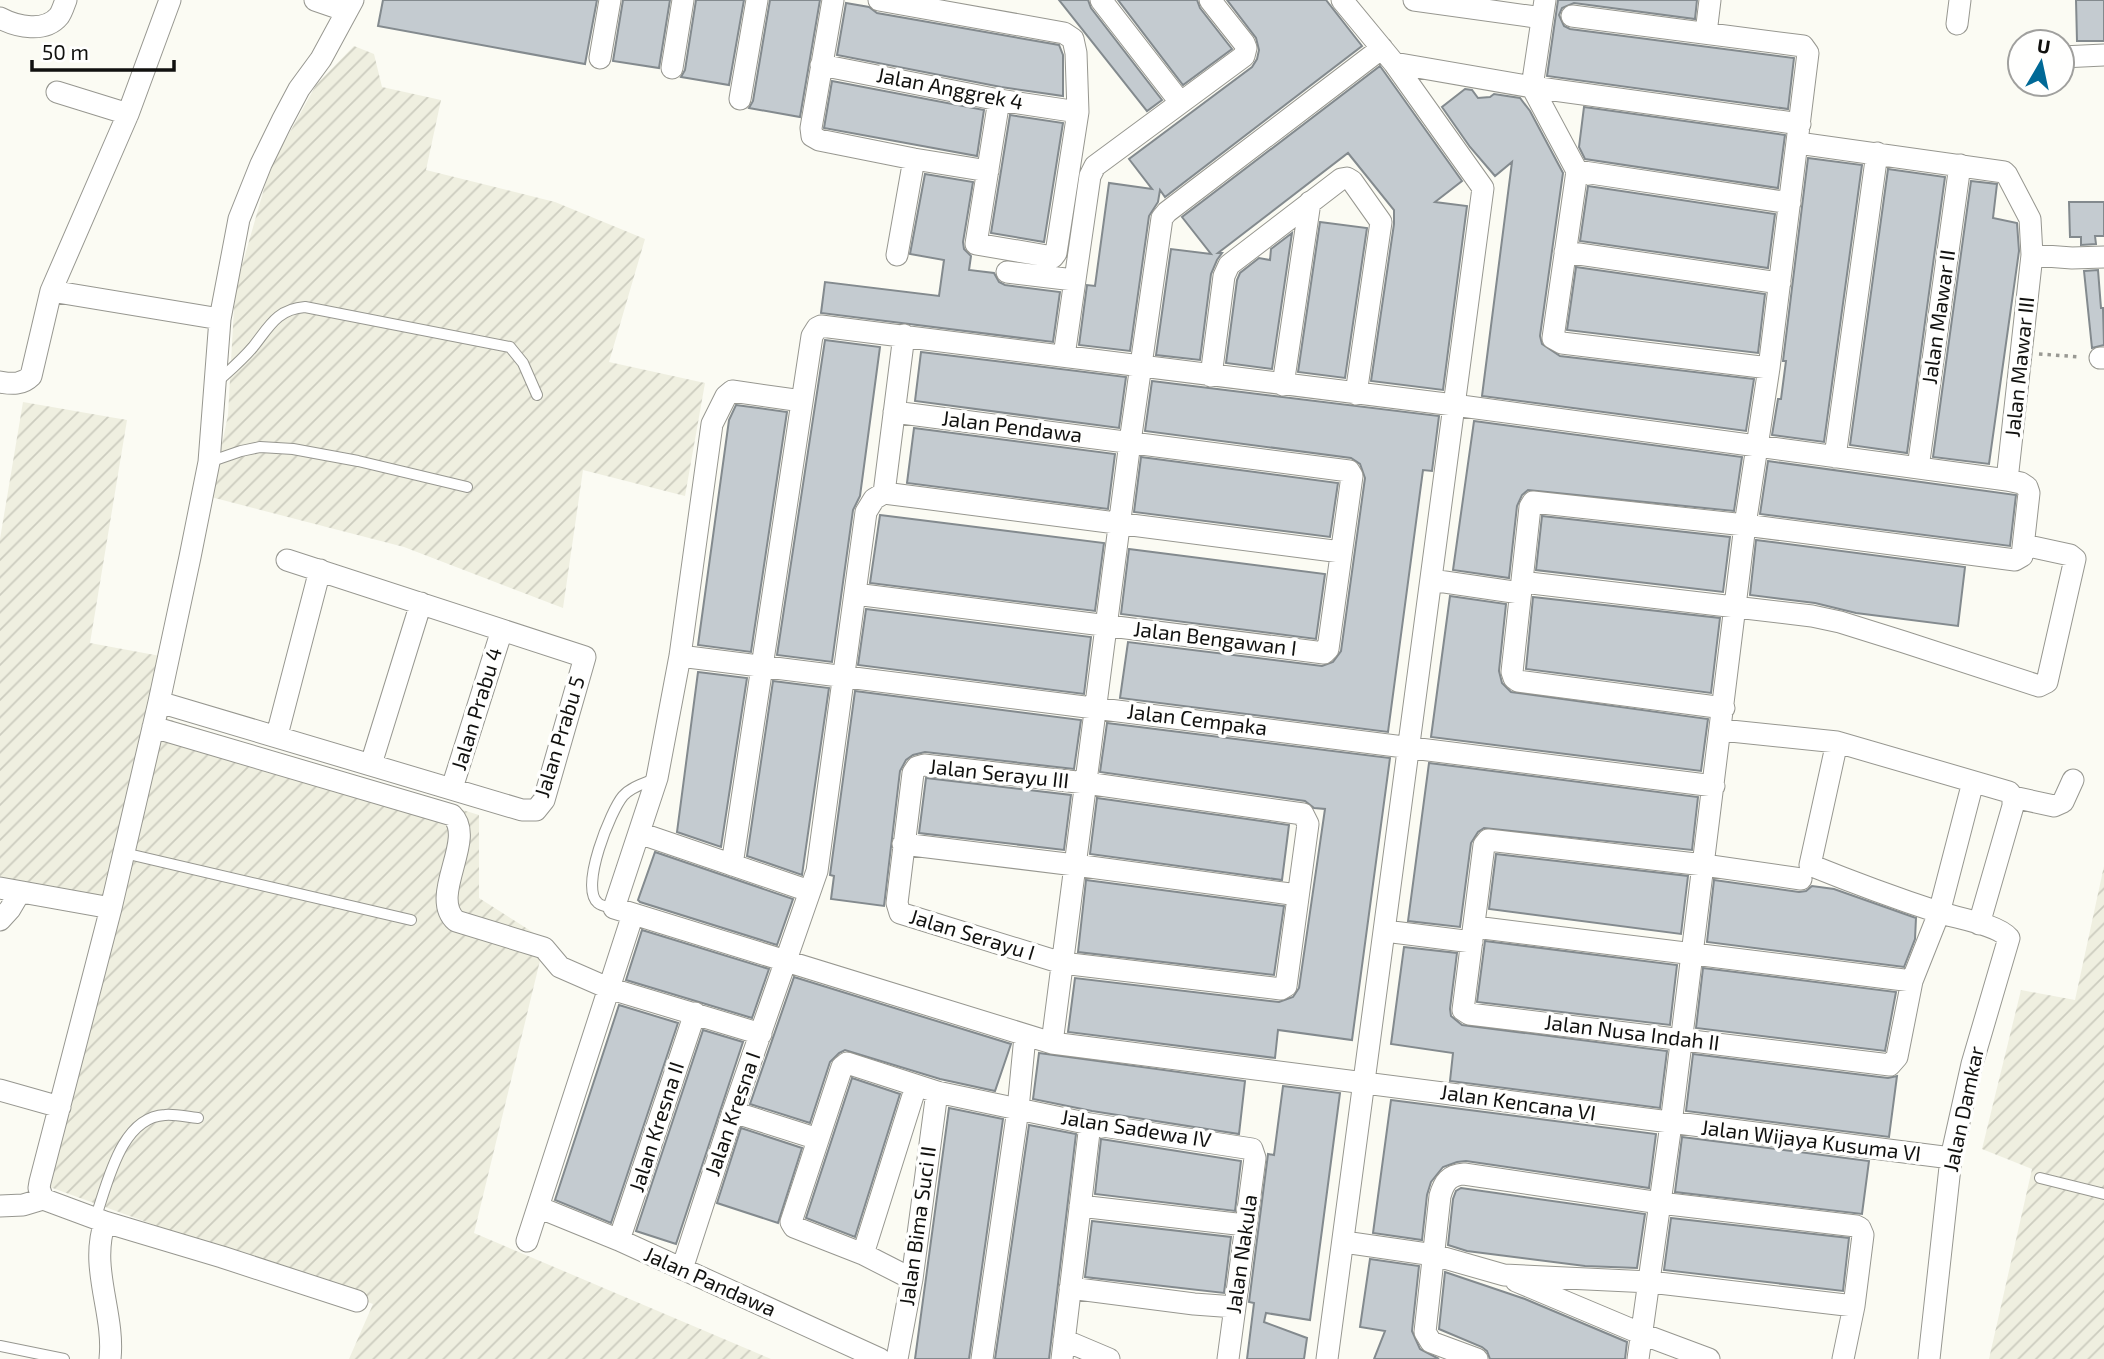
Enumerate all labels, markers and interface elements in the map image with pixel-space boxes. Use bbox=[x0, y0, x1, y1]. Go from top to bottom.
scale bar bbox=[32, 28, 173, 72]
north arrow bbox=[2006, 28, 2076, 98]
text: U bbox=[2035, 33, 2052, 58]
text: 50 m bbox=[42, 39, 89, 64]
street label: Jalan Anggrek 4 bbox=[875, 61, 1026, 114]
street label: Jalan Mawar II bbox=[1916, 248, 1959, 386]
street label: Jalan Mawar III bbox=[1999, 295, 2038, 438]
street label: Jalan Pendawa bbox=[940, 404, 1084, 447]
street label: Jalan Bengawan I bbox=[1132, 615, 1298, 660]
street label: Jalan Prabu 4 bbox=[445, 644, 506, 773]
street label: Jalan Prabu 5 bbox=[528, 673, 589, 800]
street label: Jalan Cempaka bbox=[1126, 698, 1269, 740]
street label: Jalan Serayu III bbox=[928, 753, 1070, 792]
street label: Jalan Serayu I bbox=[907, 903, 1038, 964]
street label: Jalan Nusa Indah II bbox=[1543, 1008, 1721, 1055]
street label: Jalan Damkar bbox=[1937, 1043, 1988, 1174]
street label: Jalan Kresna I bbox=[699, 1048, 765, 1179]
street label: Jalan Kresna II bbox=[623, 1058, 688, 1195]
street label: Jalan Kencana VI bbox=[1439, 1078, 1598, 1125]
street label: Jalan Sadewa IV bbox=[1059, 1103, 1213, 1152]
street label: Jalan Wijaya Kusuma VI bbox=[1700, 1114, 1923, 1166]
street label: Jalan Bima Suci II bbox=[893, 1144, 940, 1307]
street label: Jalan Nakula bbox=[1220, 1193, 1261, 1315]
street label: Jalan Pandawa bbox=[641, 1240, 780, 1321]

